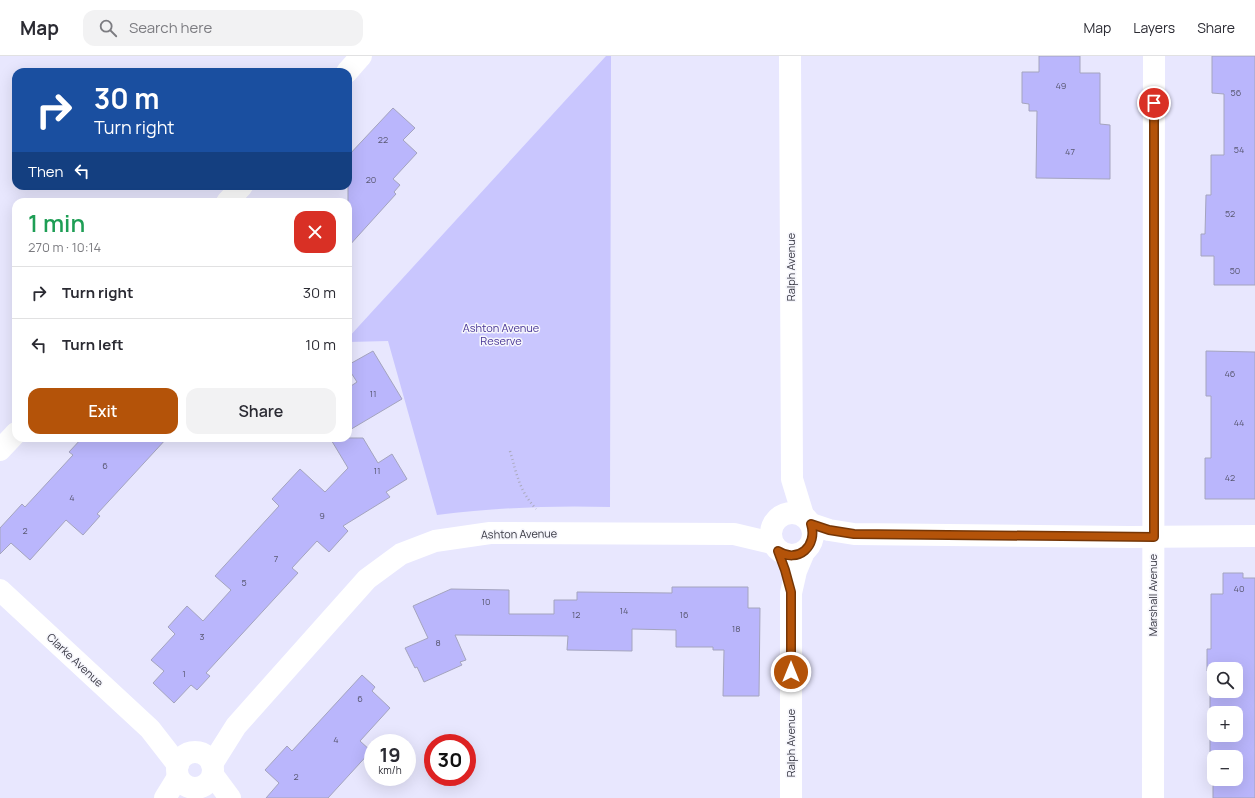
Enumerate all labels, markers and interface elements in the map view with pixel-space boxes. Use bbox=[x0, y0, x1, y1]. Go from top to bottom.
search box bbox=[83, 10, 363, 46]
text: Map bbox=[20, 15, 59, 41]
icon: search bbox=[97, 17, 119, 39]
text: Search here bbox=[129, 17, 212, 38]
text: Map bbox=[1083, 18, 1111, 37]
text: Layers bbox=[1133, 18, 1175, 37]
text: Share bbox=[1197, 18, 1235, 37]
text: 30 m bbox=[94, 79, 159, 117]
house number: 49 bbox=[1056, 79, 1066, 92]
icon: right bbox=[28, 84, 80, 136]
pin bbox=[1137, 86, 1171, 120]
house number: 56 bbox=[1231, 86, 1242, 99]
icon: arrive bbox=[1143, 92, 1165, 114]
text: Turn right bbox=[94, 115, 175, 139]
house number: 22 bbox=[378, 133, 388, 146]
house number: 54 bbox=[1234, 143, 1244, 156]
house number: 47 bbox=[1065, 145, 1075, 158]
icon: left bbox=[71, 160, 93, 182]
text: Then bbox=[28, 161, 63, 182]
house number: 20 bbox=[366, 173, 376, 186]
text: 1 min bbox=[28, 206, 85, 239]
house number: 52 bbox=[1225, 207, 1235, 220]
button: close bbox=[294, 211, 336, 253]
street label: Ralph Avenue bbox=[783, 232, 798, 301]
text: 270 m · 10:14 bbox=[28, 238, 101, 256]
house number: 50 bbox=[1230, 264, 1240, 277]
icon: right bbox=[28, 282, 50, 304]
text: Turn right bbox=[62, 282, 133, 303]
text: 30 m bbox=[303, 282, 336, 303]
park label: Ashton Avenue Reserve bbox=[463, 320, 540, 348]
icon: left bbox=[28, 334, 50, 356]
text: Turn left bbox=[62, 334, 124, 355]
text: 10 m bbox=[305, 334, 336, 355]
house number: 46 bbox=[1225, 367, 1236, 380]
house number: 11 bbox=[369, 387, 377, 400]
button: Exit bbox=[28, 388, 178, 434]
button: Share bbox=[186, 388, 336, 434]
house number: 44 bbox=[1234, 416, 1244, 429]
house number: 6 bbox=[102, 459, 108, 472]
house number: 11 bbox=[373, 464, 381, 477]
house number: 42 bbox=[1225, 471, 1235, 484]
house number: 4 bbox=[69, 491, 75, 504]
house number: 9 bbox=[319, 509, 325, 522]
house number: 2 bbox=[22, 524, 28, 537]
street label: Ashton Avenue bbox=[481, 525, 558, 542]
house number: 7 bbox=[274, 552, 279, 565]
street label: Marshall Avenue bbox=[1145, 553, 1160, 636]
house number: 5 bbox=[241, 576, 247, 589]
house number: 40 bbox=[1234, 582, 1244, 595]
house number: 10 bbox=[482, 595, 491, 608]
house number: 14 bbox=[620, 604, 628, 617]
house number: 12 bbox=[572, 608, 580, 621]
house number: 16 bbox=[679, 608, 689, 621]
house number: 18 bbox=[732, 622, 740, 635]
street label: Clarke Avenue bbox=[44, 630, 107, 690]
house number: 3 bbox=[200, 630, 205, 643]
house number: 8 bbox=[435, 636, 441, 649]
position arrow bbox=[770, 651, 812, 693]
map controls bbox=[1207, 662, 1243, 786]
button: search bbox=[1207, 662, 1243, 698]
house number: 1 bbox=[182, 667, 186, 680]
house number: 6 bbox=[357, 692, 363, 705]
button: + bbox=[1207, 706, 1243, 742]
street label: Ralph Avenue bbox=[783, 708, 798, 777]
house number: 4 bbox=[333, 733, 339, 746]
speed limit sign: 30 bbox=[424, 734, 476, 786]
text: 19 bbox=[379, 741, 401, 768]
button: − bbox=[1207, 750, 1243, 786]
text: km/h bbox=[378, 763, 402, 777]
house number: 2 bbox=[293, 770, 299, 783]

